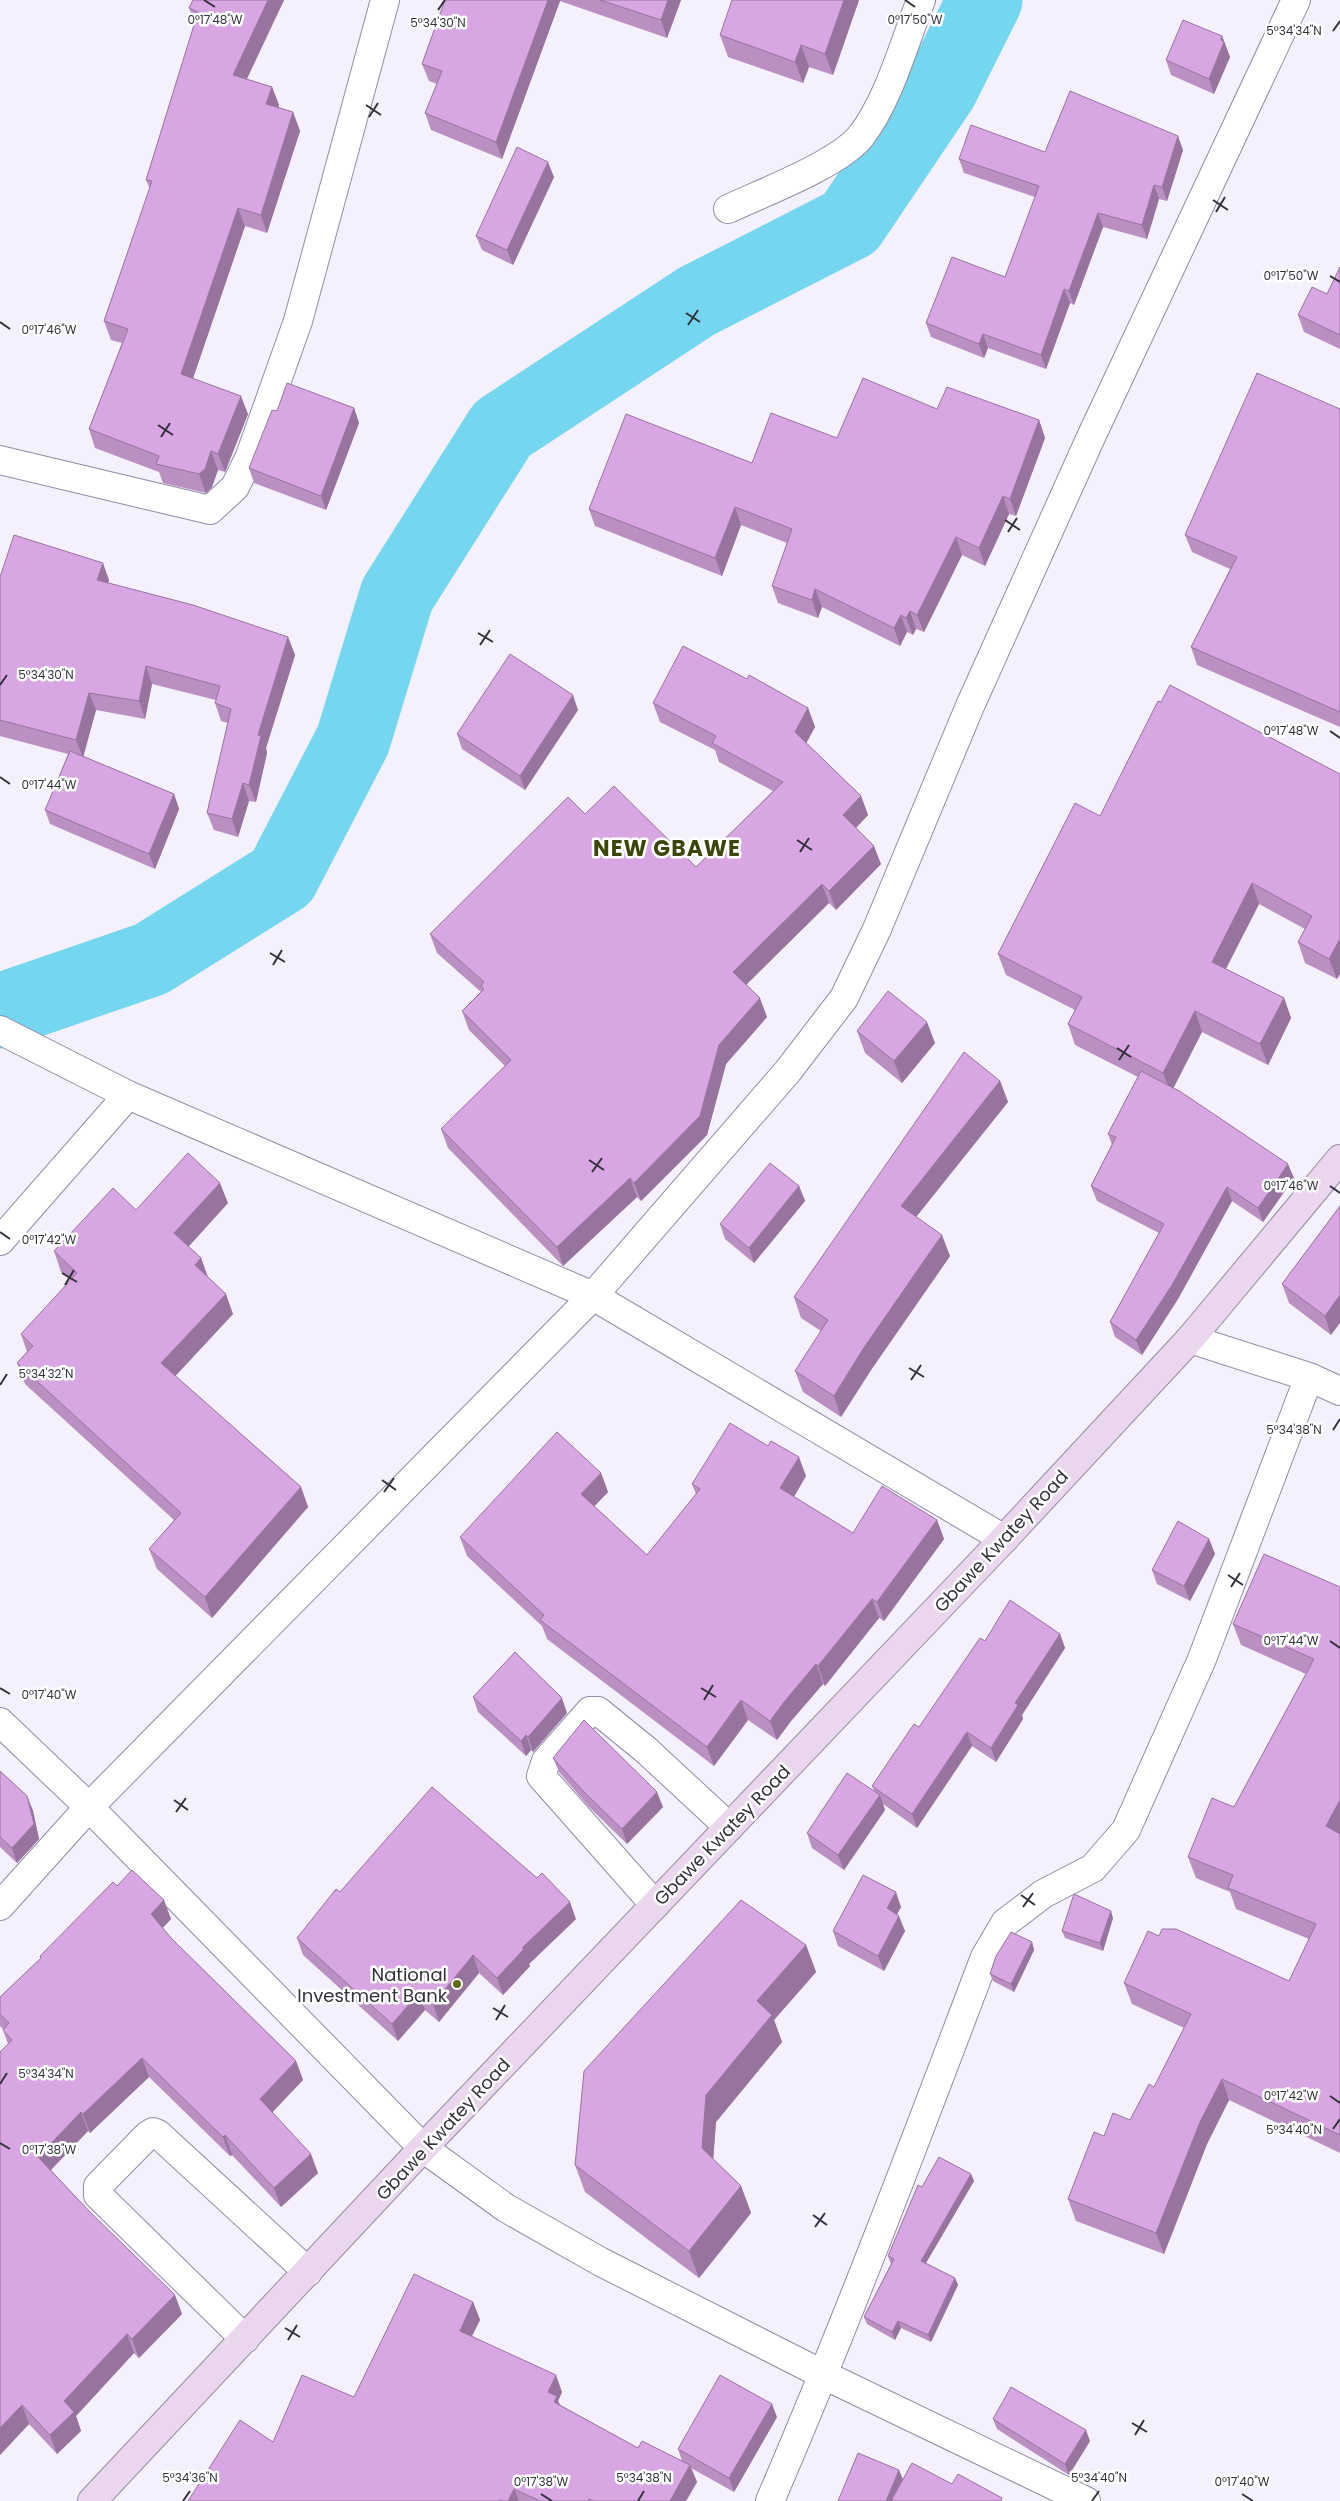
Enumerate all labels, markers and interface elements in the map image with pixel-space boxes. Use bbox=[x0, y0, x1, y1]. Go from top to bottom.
text: 0°17'48"W bbox=[187, 11, 243, 28]
text: 0°17'50"W bbox=[887, 11, 943, 28]
text: 5°34'30"N bbox=[410, 14, 466, 31]
text: 5°34'34"N bbox=[1266, 22, 1322, 39]
text: 0°17'50"W bbox=[1263, 267, 1319, 284]
text: 0°17'46"W bbox=[21, 321, 77, 338]
text: 5°34'30"N bbox=[18, 666, 74, 683]
text: 0°17'48"W bbox=[1263, 722, 1319, 739]
text: 0°17'44"W bbox=[21, 776, 77, 793]
district label: NEW GBAWE bbox=[593, 833, 741, 864]
text: 0°17'46"W bbox=[1263, 1177, 1319, 1194]
text: 0°17'42"W bbox=[22, 1231, 76, 1248]
text: 5°34'32"N bbox=[19, 1365, 73, 1382]
text: 5°34'38"N bbox=[1266, 1421, 1322, 1438]
street label: Gbawe Kwatey Road bbox=[928, 1464, 1074, 1618]
text: 0°17'44"W bbox=[1263, 1632, 1319, 1649]
text: 0°17'40"W bbox=[21, 1686, 77, 1703]
street label: Gbawe Kwatey Road bbox=[648, 1759, 796, 1911]
place label: National Investment Bank bbox=[297, 1962, 448, 2008]
marker: National Investment Bank bbox=[451, 1978, 463, 1990]
street label: Gbawe Kwatey Road bbox=[370, 2052, 516, 2206]
text: 5°34'34"N bbox=[18, 2065, 74, 2082]
text: 0°17'42"W bbox=[1264, 2087, 1318, 2104]
text: 5°34'40"N bbox=[1266, 2121, 1322, 2138]
text: 0°17'38"W bbox=[22, 2141, 77, 2158]
text: 5°34'36"N bbox=[162, 2469, 218, 2486]
text: 5°34'38"N bbox=[616, 2469, 672, 2486]
text: 5°34'40"N bbox=[1071, 2469, 1127, 2486]
text: 0°17'38"W bbox=[514, 2473, 569, 2490]
text: 0°17'40"W bbox=[1214, 2473, 1270, 2490]

